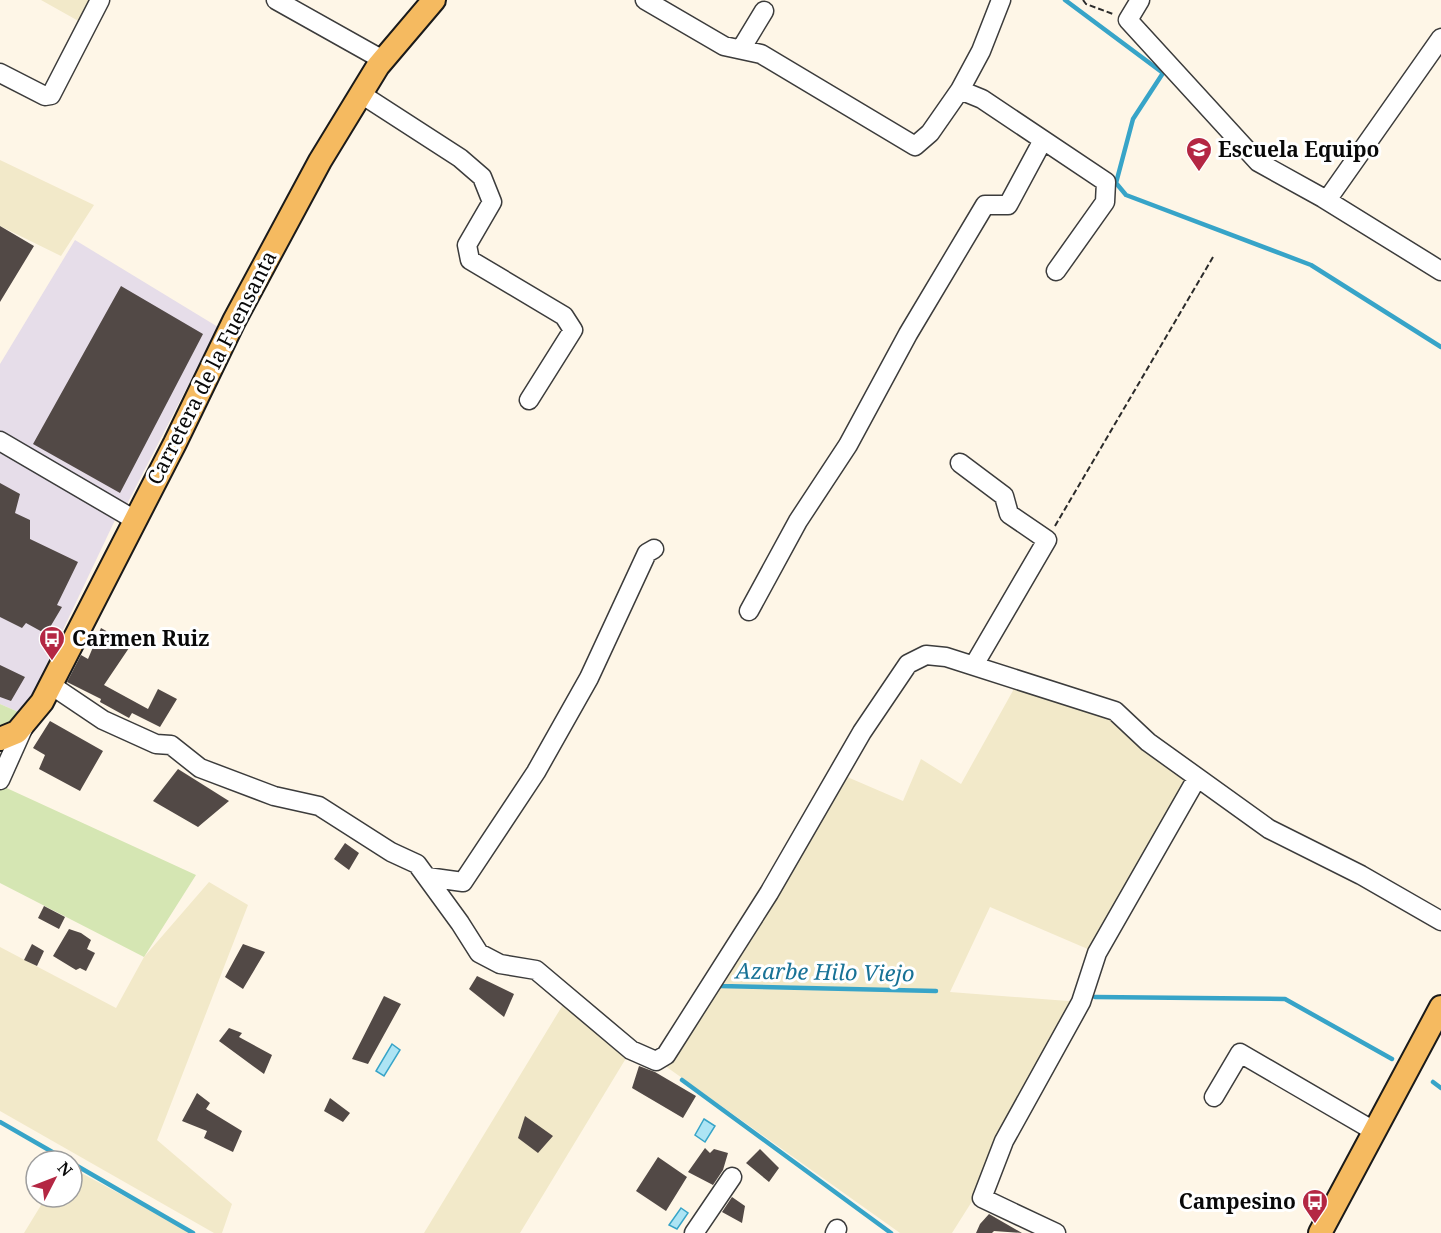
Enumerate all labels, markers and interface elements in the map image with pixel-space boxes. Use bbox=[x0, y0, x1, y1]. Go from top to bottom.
school or university icon: Escuela Equipo bbox=[1184, 135, 1214, 173]
place label: Escuela Equipo bbox=[1218, 135, 1380, 163]
street label: Carretera de la Fuensanta bbox=[140, 246, 282, 489]
bus stop icon: Carmen Ruiz bbox=[37, 624, 67, 662]
place label: Carmen Ruiz bbox=[72, 624, 209, 652]
water label: Azarbe Hilo Viejo bbox=[733, 954, 915, 988]
north arrow bbox=[24, 1149, 84, 1209]
text: N bbox=[53, 1157, 78, 1181]
place label: Campesino bbox=[1179, 1187, 1296, 1215]
bus stop icon: Campesino bbox=[1300, 1187, 1330, 1225]

